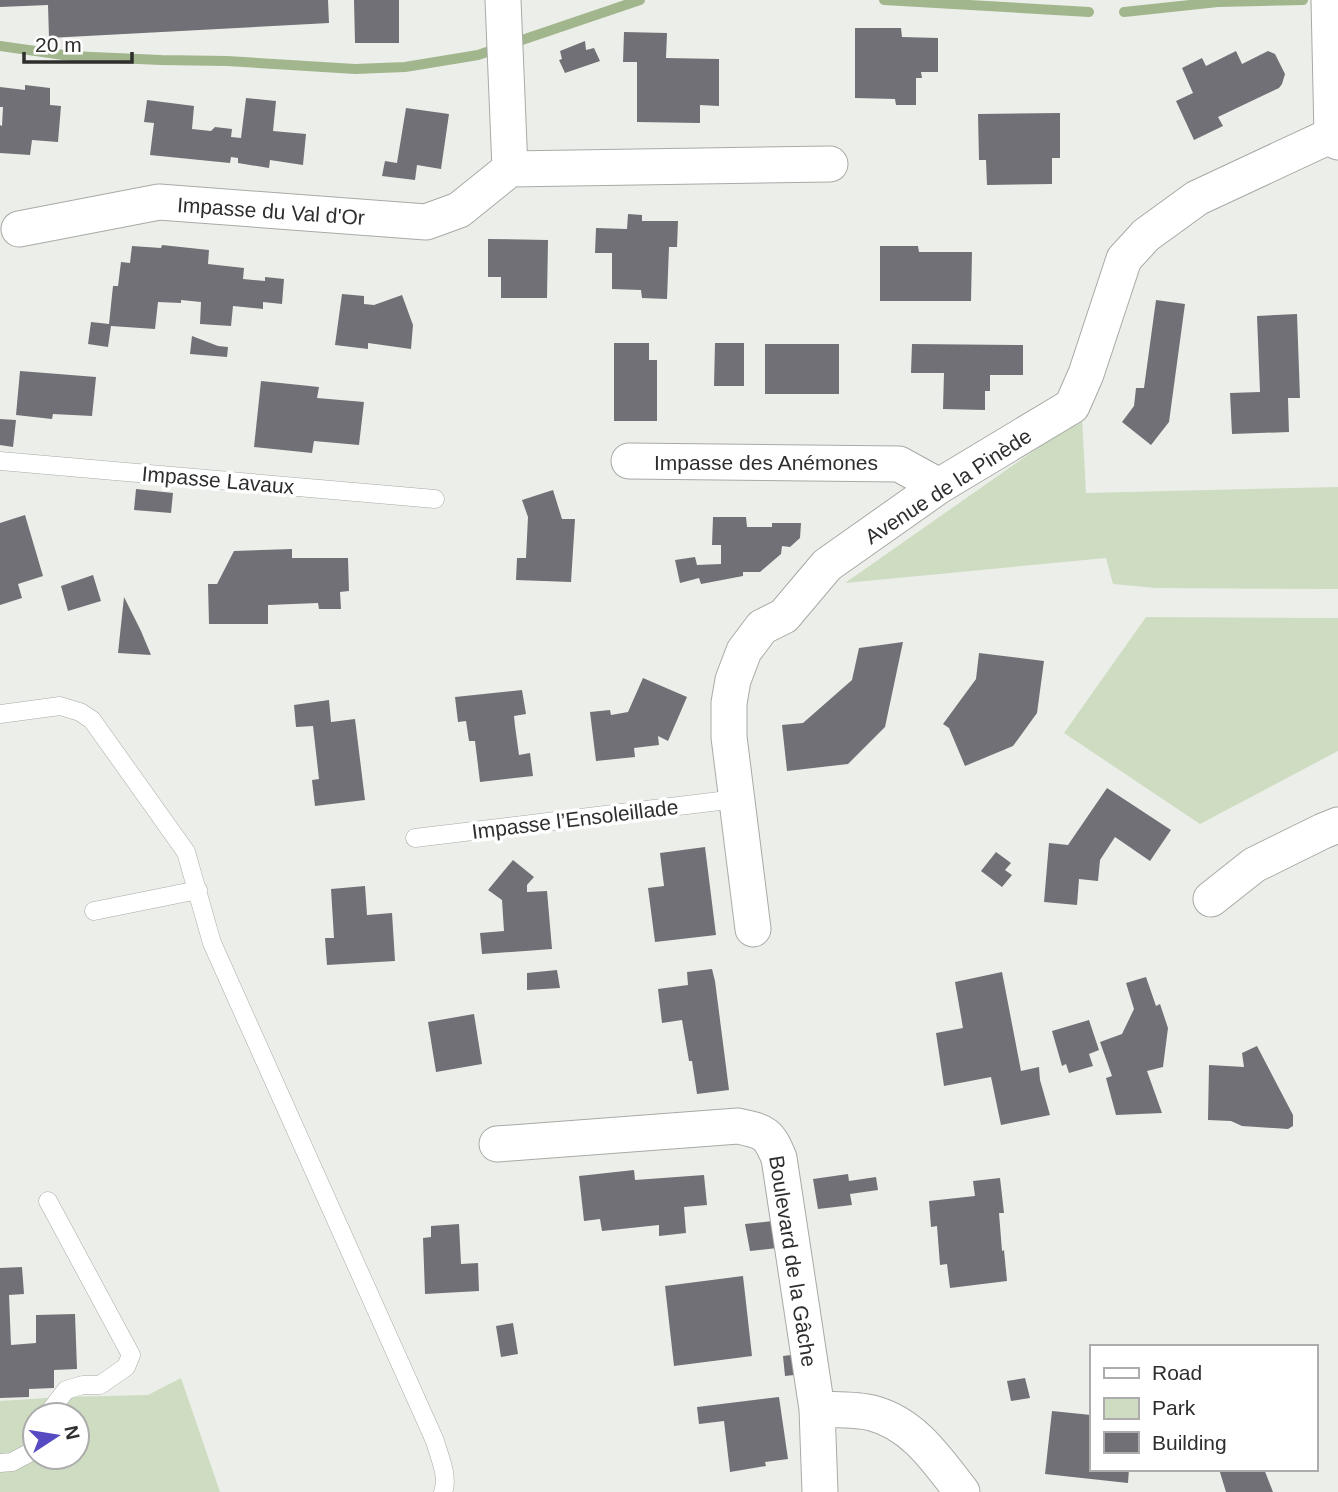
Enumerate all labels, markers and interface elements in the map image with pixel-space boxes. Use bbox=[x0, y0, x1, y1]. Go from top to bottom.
scale bar bbox=[24, 21, 133, 65]
text: 20 m bbox=[35, 33, 82, 56]
street label: Impasse du Val d'Or bbox=[176, 193, 366, 229]
street label: Avenue de la Pinède bbox=[861, 424, 1035, 548]
street label: Impasse des Anémones bbox=[654, 451, 878, 474]
street label: Impasse Lavaux bbox=[141, 462, 296, 498]
street label: Impasse l’Ensoleillade bbox=[470, 795, 680, 843]
street label: Boulevard de la Gâche bbox=[765, 1154, 821, 1368]
legend bbox=[1090, 1345, 1317, 1471]
text: Road bbox=[1152, 1361, 1202, 1384]
text: Park bbox=[1152, 1396, 1196, 1419]
north arrow bbox=[21, 1401, 91, 1471]
text: N bbox=[60, 1424, 84, 1441]
text: Building bbox=[1152, 1431, 1227, 1454]

